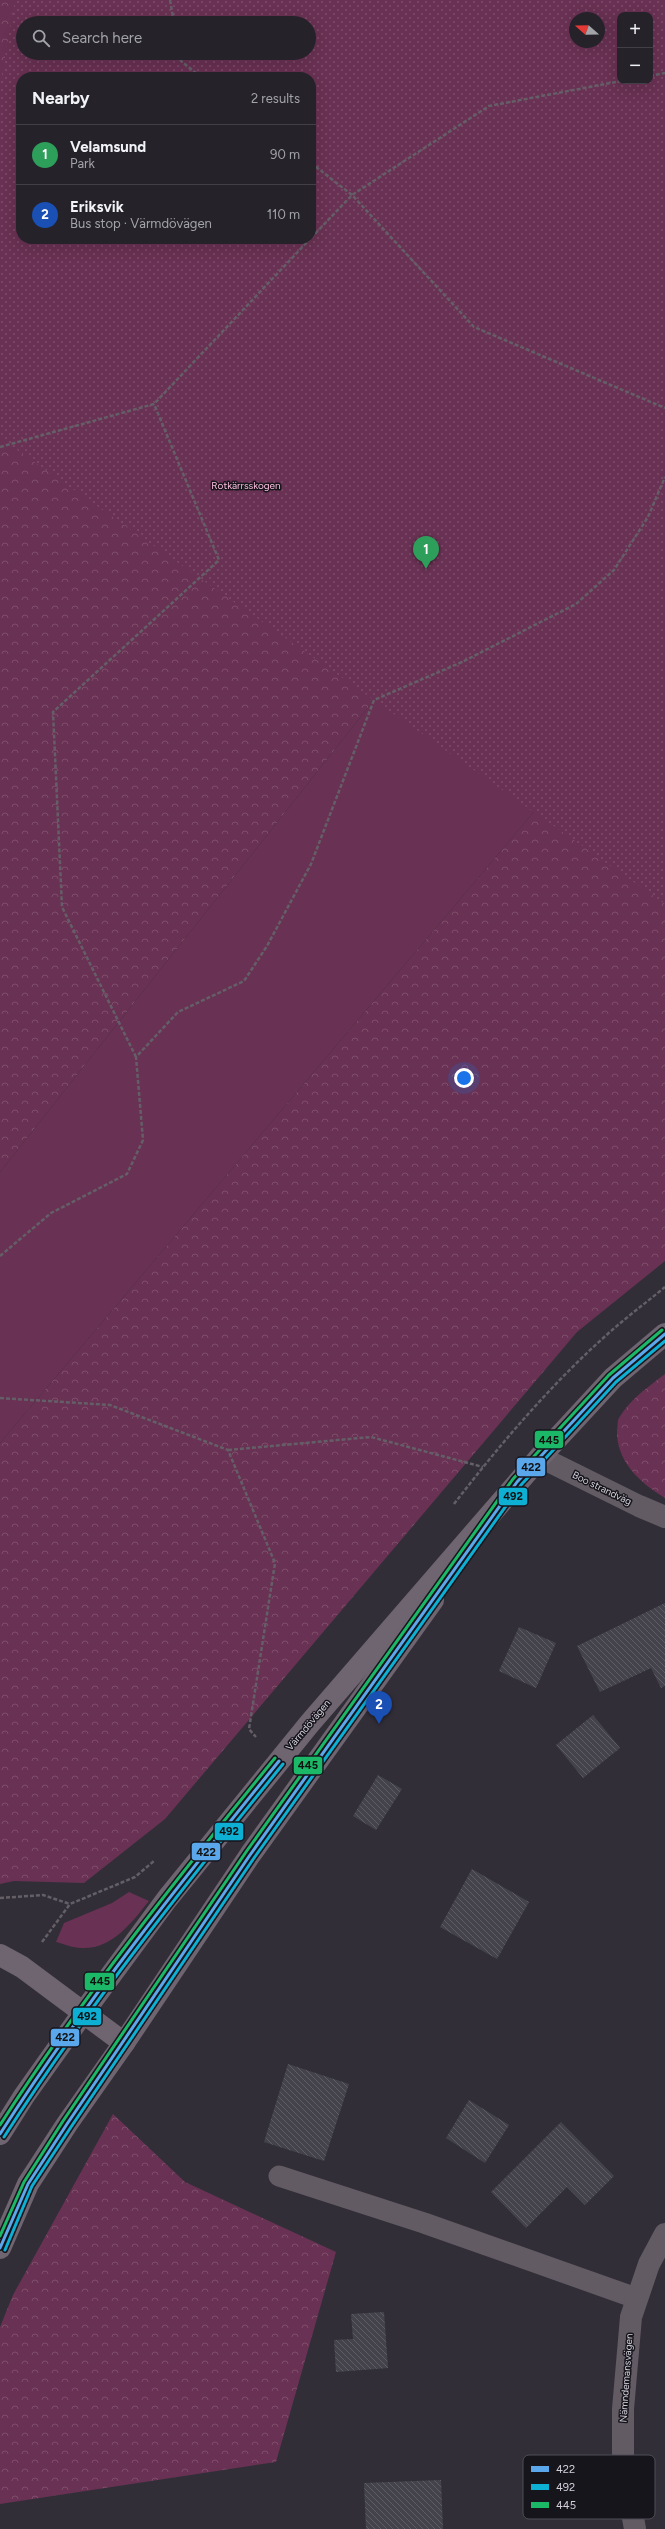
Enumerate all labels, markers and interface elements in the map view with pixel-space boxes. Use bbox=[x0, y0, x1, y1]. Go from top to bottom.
north arrow bbox=[569, 12, 605, 48]
map controls bbox=[617, 12, 653, 84]
button: + bbox=[617, 12, 653, 48]
search box bbox=[16, 16, 316, 60]
icon: search bbox=[30, 27, 52, 49]
text: Search here bbox=[62, 29, 142, 47]
button: − bbox=[617, 48, 653, 84]
text: Nearby bbox=[32, 88, 90, 108]
text: 2 results bbox=[251, 91, 300, 106]
text: Velamsund bbox=[70, 138, 146, 156]
text: 1 bbox=[42, 147, 48, 162]
text: 90 m bbox=[270, 147, 300, 162]
text: Park bbox=[70, 156, 95, 171]
text: Eriksvik bbox=[70, 198, 124, 216]
text: 2 bbox=[41, 207, 49, 222]
text: 110 m bbox=[267, 207, 300, 222]
text: Bus stop · Värmdövägen bbox=[70, 216, 212, 231]
park label: Rotkärrsskogen bbox=[211, 479, 281, 492]
pin: 1 bbox=[413, 536, 439, 569]
your location bbox=[454, 1068, 474, 1088]
line badge: 445 bbox=[534, 1430, 564, 1449]
text: 445 bbox=[539, 1434, 559, 1447]
line badge: 422 bbox=[516, 1457, 546, 1477]
text: 422 bbox=[521, 1461, 541, 1474]
street label: Boo strandväg bbox=[570, 1468, 634, 1508]
line badge: 492 bbox=[498, 1487, 528, 1506]
text: 492 bbox=[503, 1490, 523, 1503]
pin: 2 bbox=[366, 1691, 392, 1724]
street label: Värmdövägen bbox=[283, 1697, 333, 1753]
line badge: 445 bbox=[293, 1756, 323, 1775]
text: 445 bbox=[298, 1759, 318, 1772]
line badge: 492 bbox=[214, 1822, 244, 1841]
text: 492 bbox=[219, 1825, 239, 1838]
line badge: 422 bbox=[191, 1842, 221, 1861]
text: 422 bbox=[196, 1846, 216, 1859]
line badge: 445 bbox=[84, 1972, 115, 1991]
text: 445 bbox=[90, 1975, 110, 1988]
line badge: 492 bbox=[72, 2007, 102, 2026]
text: 492 bbox=[77, 2010, 97, 2023]
line badge: 422 bbox=[50, 2028, 80, 2047]
text: 422 bbox=[55, 2031, 75, 2044]
street label: Nämndemansvägen bbox=[616, 2333, 636, 2423]
legend bbox=[523, 2455, 655, 2519]
text: 422 bbox=[556, 2463, 575, 2476]
text: 492 bbox=[556, 2481, 575, 2494]
text: 445 bbox=[556, 2499, 576, 2512]

